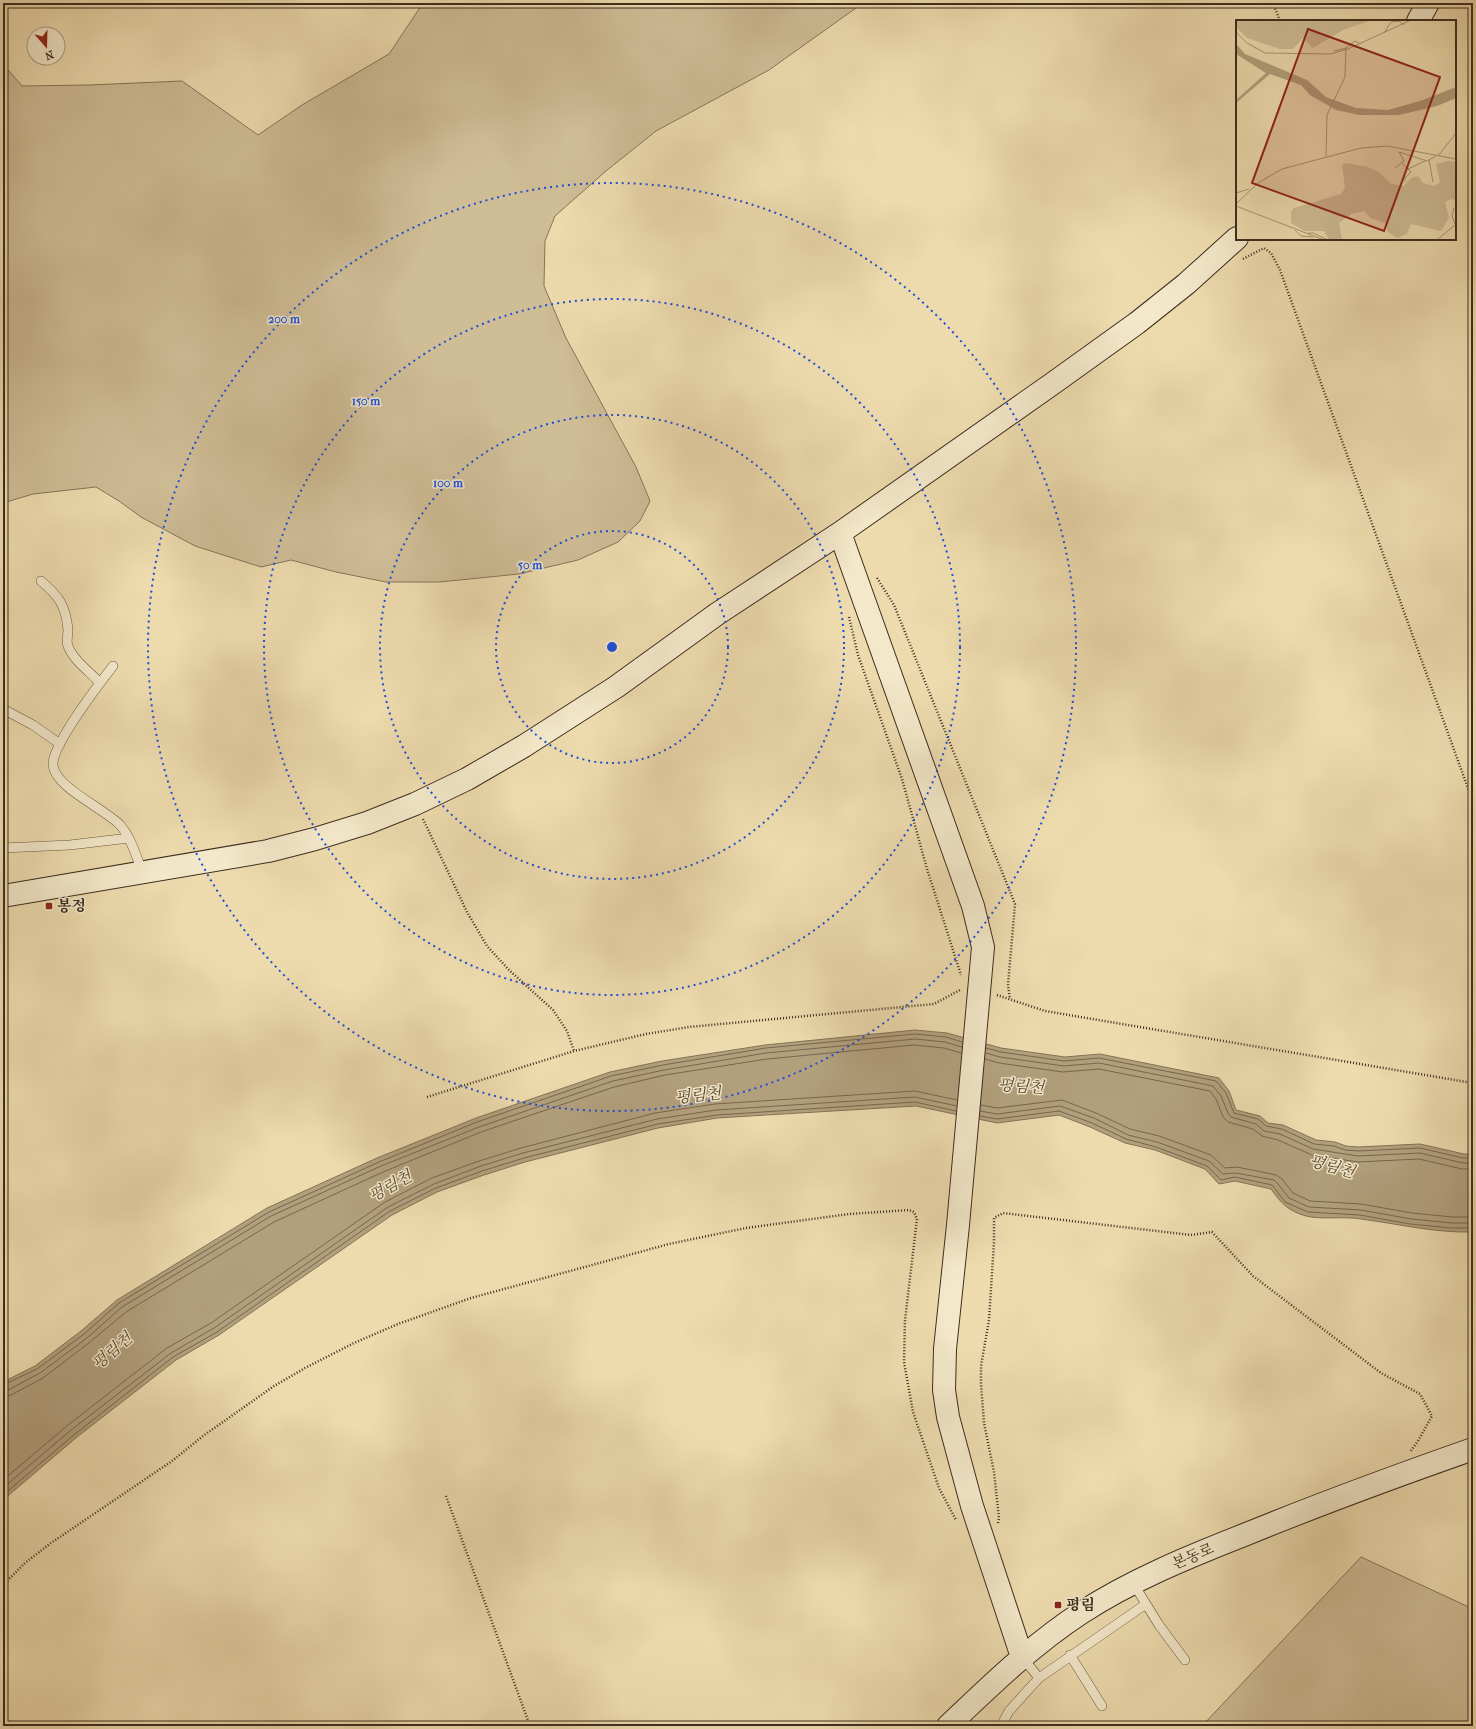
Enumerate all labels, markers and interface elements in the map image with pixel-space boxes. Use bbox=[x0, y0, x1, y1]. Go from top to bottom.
inset map bbox=[1236, 20, 1456, 240]
north arrow bbox=[26, 26, 66, 66]
text: N bbox=[42, 47, 55, 63]
text: 200 m bbox=[268, 312, 301, 326]
text: 150 m bbox=[352, 394, 381, 408]
text: 100 m bbox=[433, 476, 464, 490]
text: 50 m bbox=[518, 558, 543, 572]
centre of rings bbox=[605, 640, 619, 654]
place label: 봉정 bbox=[57, 897, 86, 915]
marker: 봉정 bbox=[44, 901, 54, 911]
water label: 평림천 bbox=[997, 1075, 1046, 1097]
water label: 평림천 bbox=[674, 1083, 724, 1107]
water label: 평림천 bbox=[1307, 1150, 1358, 1182]
water label: 평림천 bbox=[365, 1166, 416, 1206]
water label: 평림천 bbox=[88, 1328, 137, 1373]
street label: 본동로 bbox=[1169, 1539, 1217, 1573]
place label: 평림 bbox=[1066, 1596, 1095, 1614]
marker: 평림 bbox=[1053, 1600, 1063, 1610]

